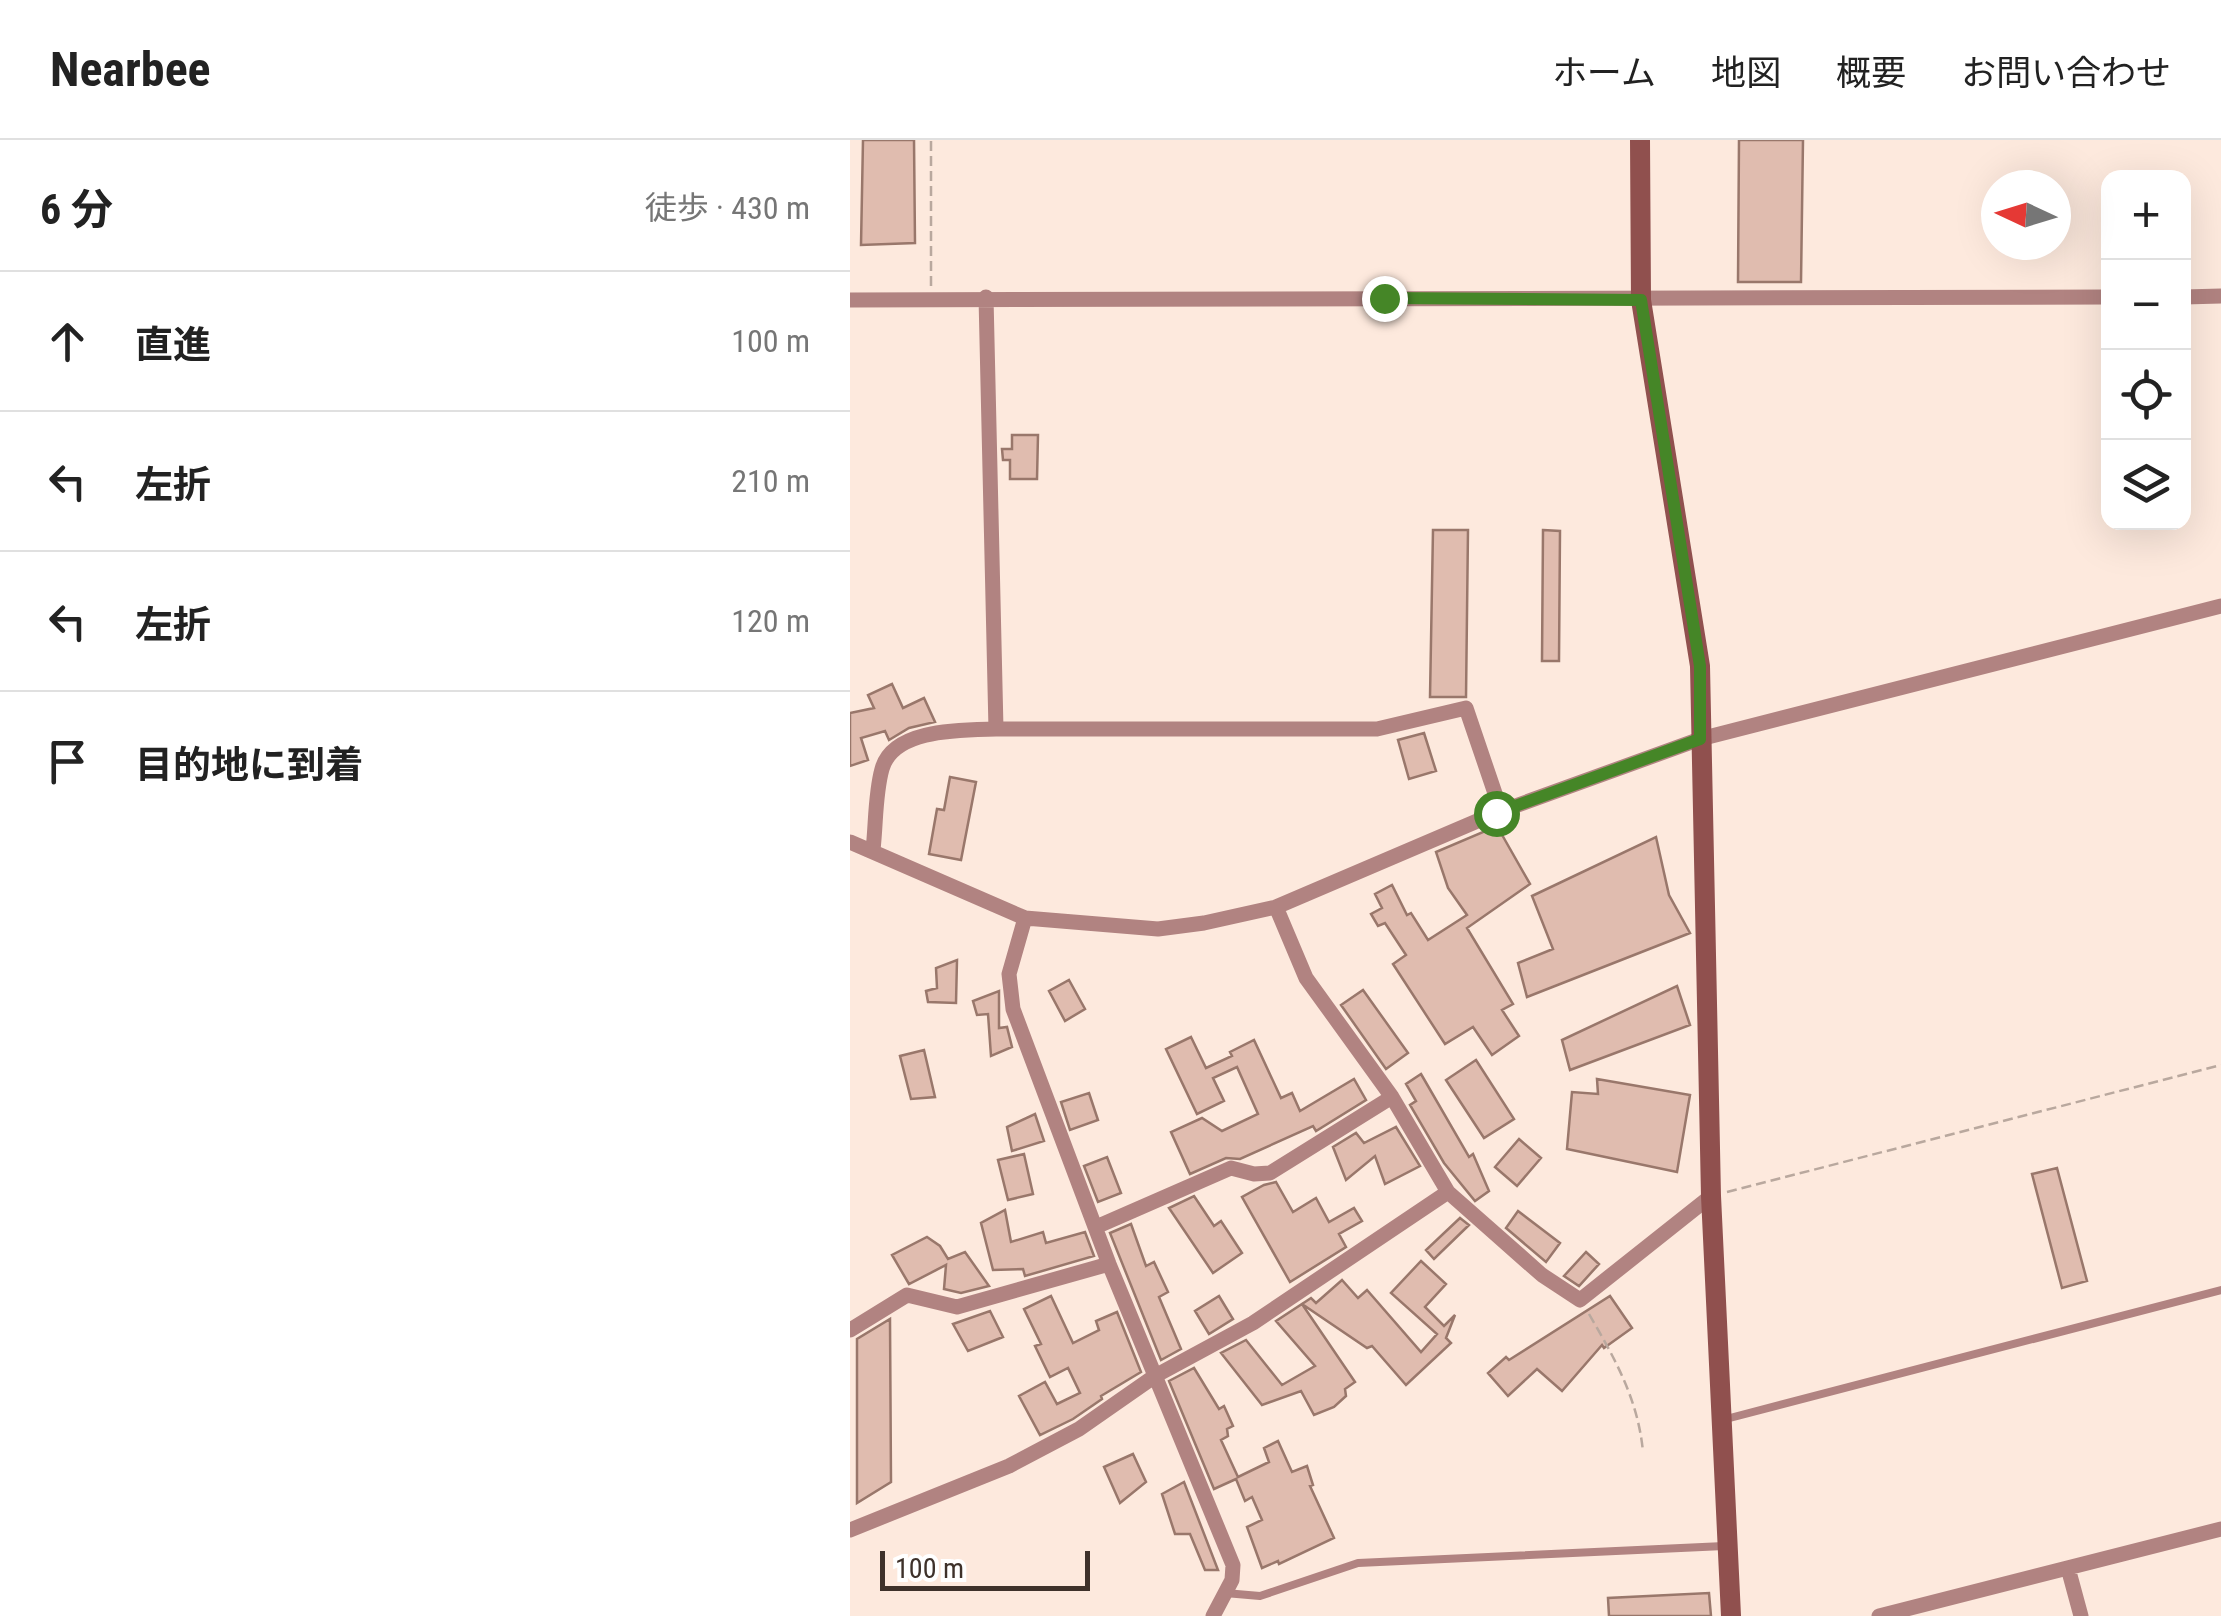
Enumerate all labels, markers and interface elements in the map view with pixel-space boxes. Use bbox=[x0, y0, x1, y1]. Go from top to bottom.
text: Nearbee bbox=[50, 41, 211, 98]
text: ホーム bbox=[1552, 53, 1656, 94]
text: 地図 bbox=[1711, 53, 1781, 94]
text: 概要 bbox=[1836, 53, 1906, 94]
text: お問い合わせ bbox=[1961, 53, 2171, 94]
north arrow bbox=[1981, 170, 2071, 260]
map controls bbox=[2101, 170, 2191, 530]
button: + bbox=[2101, 170, 2191, 260]
text: 6 分 bbox=[40, 185, 113, 234]
text: 徒歩 · 430 m bbox=[645, 189, 810, 227]
button: − bbox=[2101, 260, 2191, 350]
route end bbox=[1362, 276, 1408, 322]
icon: ahead bbox=[40, 314, 95, 369]
text: 100 m bbox=[731, 322, 810, 360]
text: 直進 bbox=[135, 323, 211, 367]
button: locate bbox=[2101, 350, 2191, 440]
button: layers bbox=[2101, 440, 2191, 530]
icon: left bbox=[40, 454, 95, 509]
text: 210 m bbox=[731, 462, 810, 500]
text: 左折 bbox=[135, 463, 211, 507]
icon: left bbox=[40, 594, 95, 649]
text: 120 m bbox=[731, 602, 810, 640]
text: 左折 bbox=[135, 603, 211, 647]
icon: arrive bbox=[40, 734, 95, 789]
text: 目的地に到着 bbox=[135, 743, 363, 787]
route start bbox=[1474, 791, 1520, 837]
scale bar bbox=[880, 1546, 1090, 1590]
text: 100 m bbox=[895, 1552, 964, 1585]

